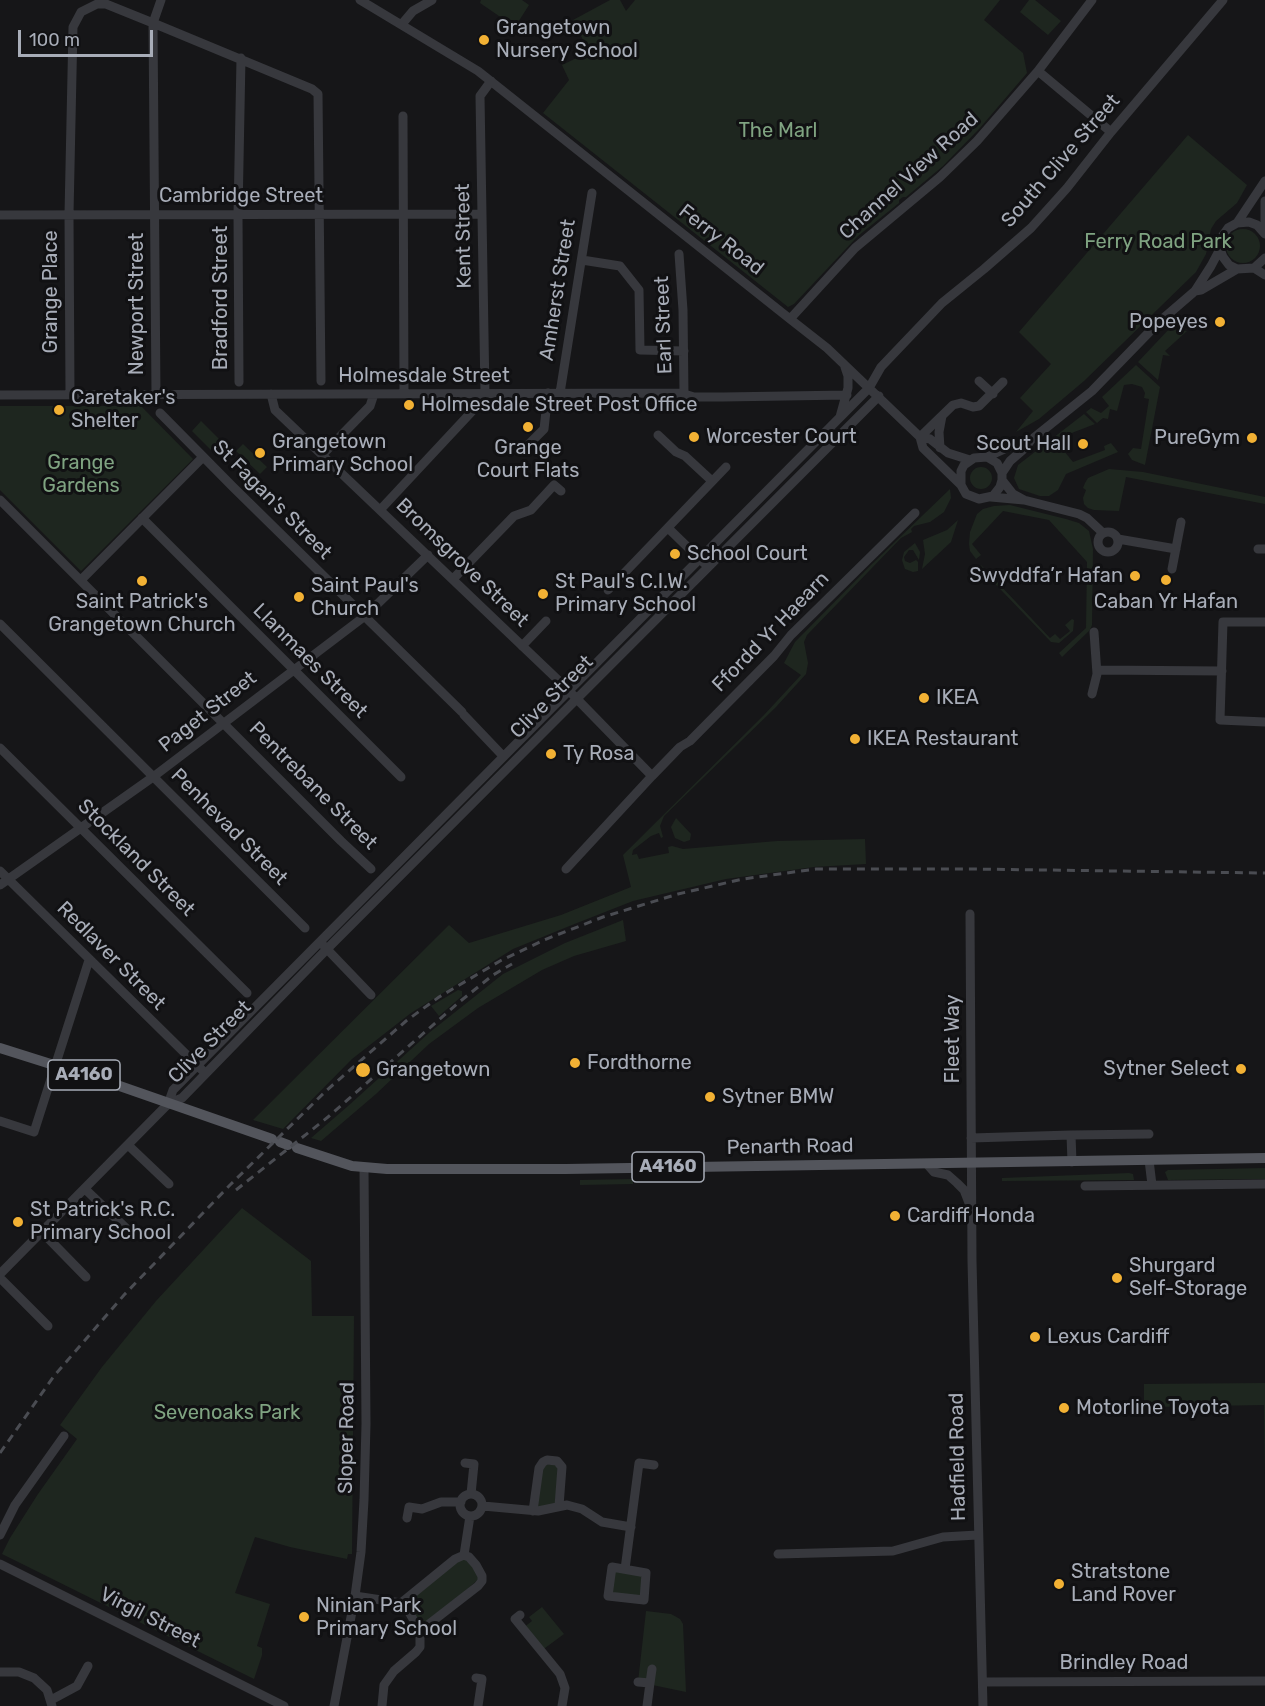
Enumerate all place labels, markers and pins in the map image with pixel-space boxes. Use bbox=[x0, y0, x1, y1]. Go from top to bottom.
place label: Grangetown Nursery School bbox=[496, 16, 638, 63]
marker: Grangetown Nursery School bbox=[477, 33, 491, 47]
place label: Popeyes bbox=[1129, 310, 1208, 334]
marker: Popeyes bbox=[1213, 315, 1227, 329]
place label: Caretaker's Shelter bbox=[71, 386, 176, 433]
place label: Holmesdale Street Post Office bbox=[421, 393, 697, 417]
marker: Holmesdale Street Post Office bbox=[402, 398, 416, 412]
marker: Caretaker's Shelter bbox=[52, 403, 66, 417]
marker: Grange Court Flats bbox=[521, 420, 535, 434]
place label: Worcester Court bbox=[706, 425, 857, 449]
place label: PureGym bbox=[1154, 426, 1240, 450]
place label: Grangetown Primary School bbox=[272, 430, 413, 477]
marker: Worcester Court bbox=[687, 430, 701, 444]
marker: PureGym bbox=[1245, 431, 1259, 445]
place label: Scout Hall bbox=[976, 432, 1071, 456]
place label: Grange Court Flats bbox=[477, 436, 579, 483]
marker: Scout Hall bbox=[1076, 437, 1090, 451]
marker: Grangetown Primary School bbox=[253, 446, 267, 460]
place label: School Court bbox=[687, 542, 808, 566]
marker: School Court bbox=[668, 547, 682, 561]
place label: Swyddfa’r Hafan bbox=[969, 564, 1123, 588]
marker: Swyddfa’r Hafan bbox=[1128, 569, 1142, 583]
place label: St Paul's C.I.W. Primary School bbox=[555, 570, 696, 617]
marker: Caban Yr Hafan bbox=[1159, 573, 1173, 587]
marker: Saint Patrick's Grangetown Church bbox=[135, 574, 149, 588]
place label: Saint Paul's Church bbox=[311, 574, 419, 621]
marker: St Paul's C.I.W. Primary School bbox=[536, 587, 550, 601]
place label: Saint Patrick's Grangetown Church bbox=[48, 590, 236, 637]
marker: Saint Paul's Church bbox=[292, 590, 306, 604]
place label: Caban Yr Hafan bbox=[1094, 590, 1238, 614]
place label: IKEA bbox=[936, 686, 979, 710]
marker: IKEA bbox=[917, 691, 931, 705]
place label: IKEA Restaurant bbox=[867, 727, 1018, 751]
marker: IKEA Restaurant bbox=[848, 732, 862, 746]
place label: Ty Rosa bbox=[563, 742, 635, 766]
marker: Ty Rosa bbox=[544, 747, 558, 761]
place label: Fordthorne bbox=[587, 1051, 692, 1075]
marker: Fordthorne bbox=[568, 1056, 582, 1070]
place label: Sytner Select bbox=[1103, 1057, 1229, 1081]
place label: Grangetown bbox=[376, 1058, 490, 1082]
marker: Grangetown bbox=[354, 1061, 372, 1079]
marker: Sytner Select bbox=[1234, 1062, 1248, 1076]
place label: Sytner BMW bbox=[722, 1085, 834, 1109]
marker: Sytner BMW bbox=[703, 1090, 717, 1104]
place label: St Patrick's R.C. Primary School bbox=[30, 1198, 175, 1245]
place label: Cardiff Honda bbox=[907, 1204, 1035, 1228]
marker: Cardiff Honda bbox=[888, 1209, 902, 1223]
marker: St Patrick's R.C. Primary School bbox=[11, 1215, 25, 1229]
place label: Shurgard Self-Storage bbox=[1129, 1254, 1247, 1301]
marker: Shurgard Self-Storage bbox=[1110, 1271, 1124, 1285]
place label: Lexus Cardiff bbox=[1047, 1325, 1169, 1349]
marker: Lexus Cardiff bbox=[1028, 1330, 1042, 1344]
place label: Motorline Toyota bbox=[1076, 1396, 1230, 1420]
marker: Motorline Toyota bbox=[1057, 1401, 1071, 1415]
place label: Stratstone Land Rover bbox=[1071, 1560, 1176, 1607]
marker: Stratstone Land Rover bbox=[1052, 1577, 1066, 1591]
place label: Ninian Park Primary School bbox=[316, 1594, 457, 1641]
marker: Ninian Park Primary School bbox=[297, 1610, 311, 1624]

